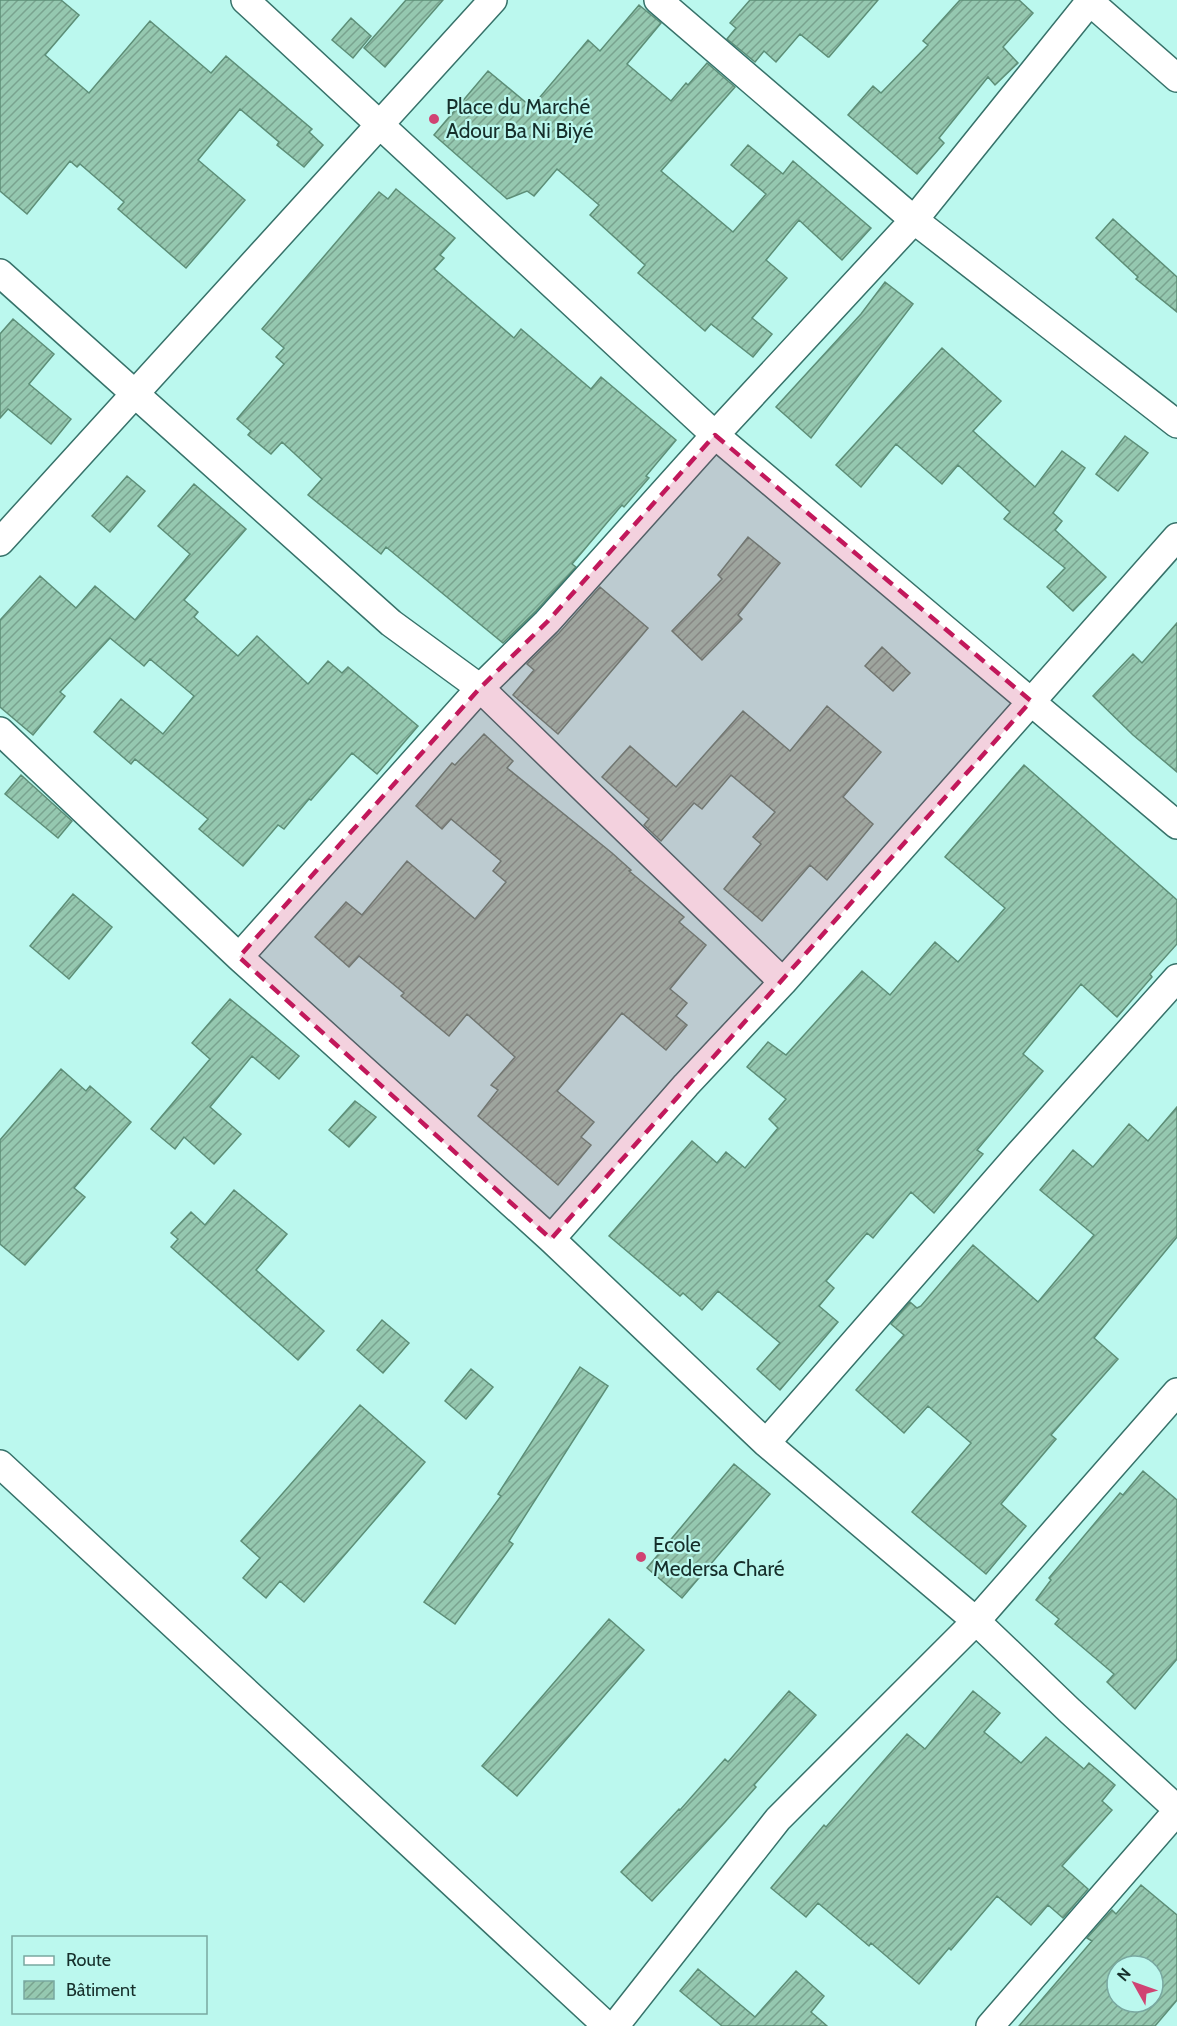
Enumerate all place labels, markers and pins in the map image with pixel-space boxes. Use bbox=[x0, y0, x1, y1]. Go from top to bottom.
place label: Place du Marché Adour Ba Ni Biyé bbox=[446, 94, 594, 143]
marker: Place du Marché Adour Ba Ni Biyé bbox=[427, 112, 441, 126]
place label: Ecole Medersa Charé bbox=[653, 1532, 785, 1581]
marker: Ecole Medersa Charé bbox=[634, 1550, 648, 1564]

